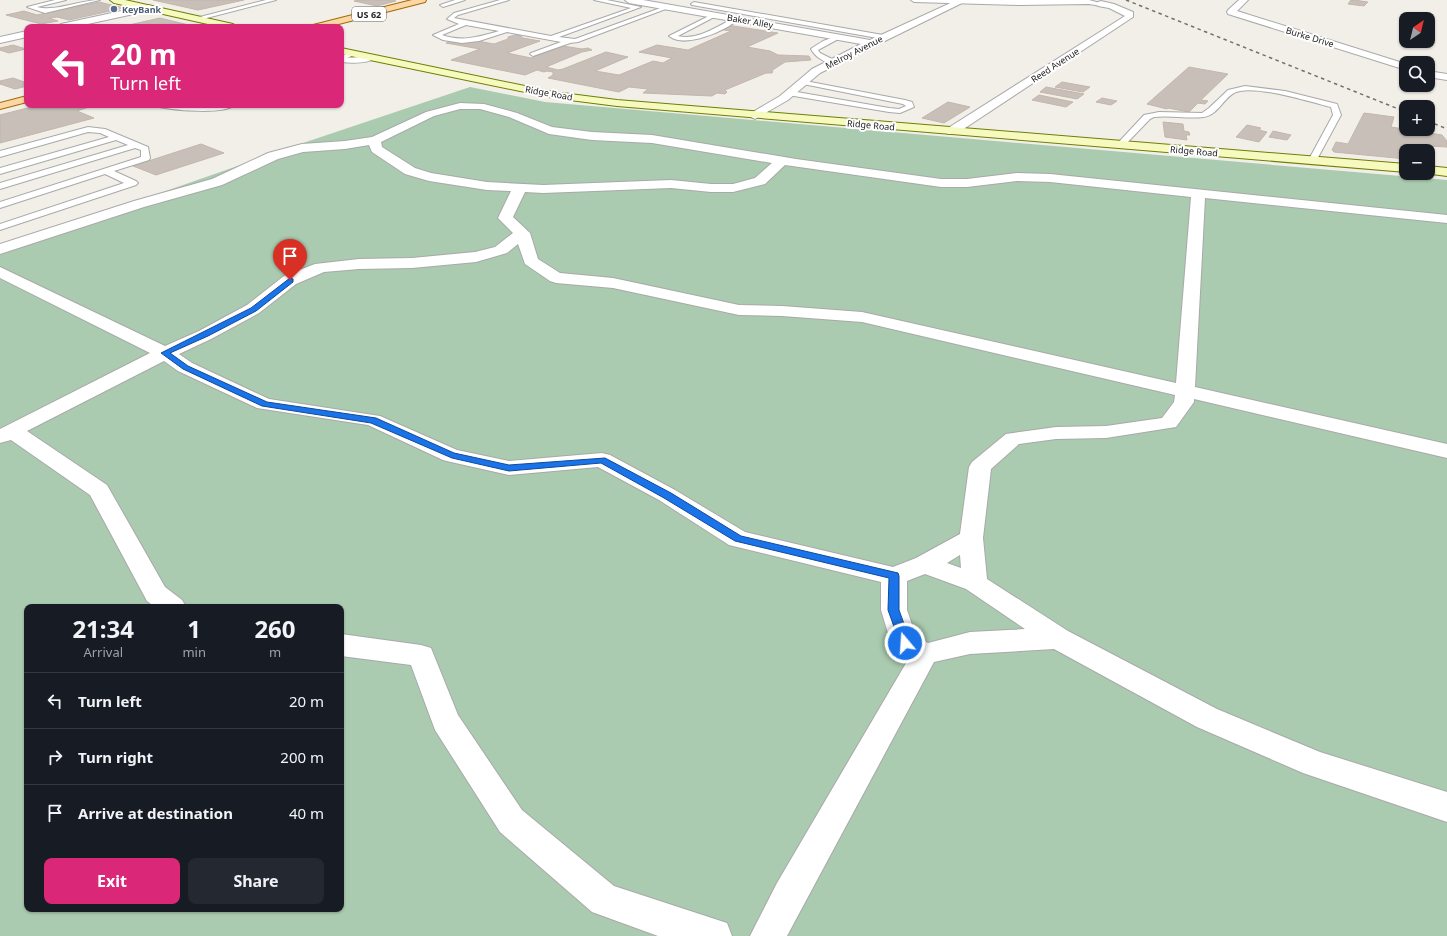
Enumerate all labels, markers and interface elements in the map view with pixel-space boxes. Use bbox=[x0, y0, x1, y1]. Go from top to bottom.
place label: KeyBank bbox=[122, 3, 162, 16]
marker: KeyBank bbox=[109, 4, 119, 14]
road number: US 62 bbox=[352, 7, 386, 21]
street label: Baker Alley bbox=[726, 11, 775, 32]
north arrow bbox=[1399, 12, 1435, 48]
map controls bbox=[1399, 12, 1435, 180]
street label: Burke Drive bbox=[1284, 24, 1336, 50]
street label: Melroy Avenue bbox=[823, 32, 885, 72]
text: 20 m bbox=[110, 35, 177, 73]
icon: left bbox=[44, 40, 96, 92]
street label: Reed Avenue bbox=[1028, 45, 1082, 85]
button: search bbox=[1399, 56, 1435, 92]
text: Turn left bbox=[110, 71, 181, 95]
street label: Ridge Road bbox=[524, 82, 574, 104]
button: + bbox=[1399, 100, 1435, 136]
street label: Ridge Road bbox=[847, 116, 895, 134]
street label: Ridge Road bbox=[1170, 142, 1218, 160]
button: − bbox=[1399, 144, 1435, 180]
pin bbox=[273, 239, 307, 280]
icon: arrive bbox=[279, 245, 301, 267]
text: 21:34 bbox=[72, 612, 134, 645]
text: 1 bbox=[187, 612, 201, 645]
text: 260 bbox=[254, 612, 296, 645]
position arrow bbox=[884, 622, 926, 664]
text: Arrival bbox=[83, 643, 123, 661]
text: min bbox=[182, 643, 206, 661]
text: m bbox=[269, 643, 281, 661]
icon: left bbox=[44, 690, 66, 712]
text: Turn left bbox=[78, 691, 142, 711]
text: 20 m bbox=[289, 691, 324, 711]
icon: right bbox=[44, 746, 66, 768]
text: Turn right bbox=[78, 747, 153, 767]
text: 200 m bbox=[280, 747, 324, 767]
icon: arrive bbox=[44, 802, 66, 824]
text: Arrive at destination bbox=[78, 803, 233, 823]
text: 40 m bbox=[289, 803, 324, 823]
button: Exit bbox=[44, 858, 180, 904]
button: Share bbox=[188, 858, 324, 904]

